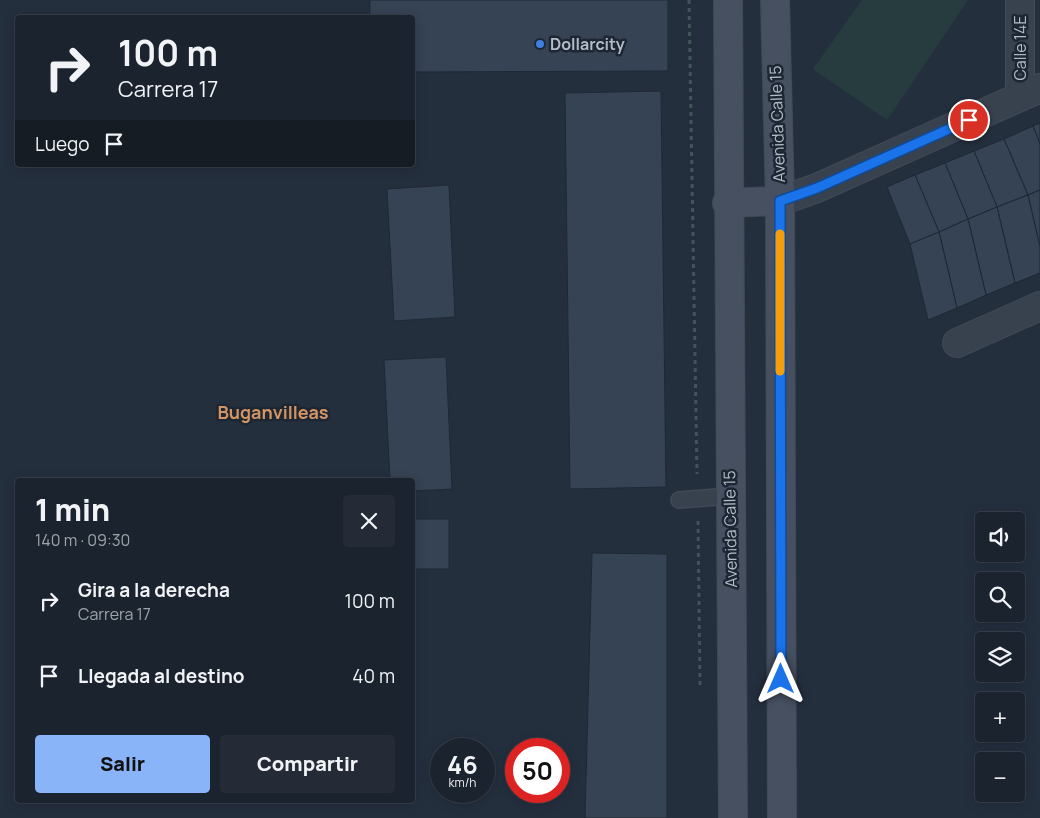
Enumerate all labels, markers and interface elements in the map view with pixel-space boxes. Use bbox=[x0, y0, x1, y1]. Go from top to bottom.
street label: Calle 14E bbox=[1009, 15, 1031, 81]
text: 100 m bbox=[118, 29, 218, 77]
place label: Dollarcity bbox=[550, 33, 625, 55]
icon: right bbox=[35, 35, 100, 100]
marker: Dollarcity bbox=[534, 38, 546, 50]
street label: Avenida Calle 15 bbox=[764, 65, 790, 183]
text: Carrera 17 bbox=[118, 74, 218, 104]
pin bbox=[948, 99, 990, 141]
icon: arrive bbox=[955, 106, 983, 134]
icon: arrive bbox=[100, 130, 128, 158]
text: Luego bbox=[35, 131, 90, 157]
district label: Buganvilleas bbox=[217, 400, 329, 424]
street label: Avenida Calle 15 bbox=[718, 470, 742, 588]
text: 1 min bbox=[35, 489, 110, 530]
button: close bbox=[343, 495, 395, 547]
map controls bbox=[975, 512, 1025, 802]
button: sound bbox=[975, 512, 1025, 562]
text: 140 m · 09:30 bbox=[35, 529, 130, 551]
button: search bbox=[975, 572, 1025, 622]
text: Gira a la derecha bbox=[78, 577, 230, 603]
icon: right bbox=[35, 587, 63, 615]
text: 100 m bbox=[344, 588, 395, 614]
text: Carrera 17 bbox=[78, 603, 151, 625]
button: layers bbox=[975, 632, 1025, 682]
position arrow bbox=[754, 652, 806, 704]
icon: arrive bbox=[35, 662, 63, 690]
text: Llegada al destino bbox=[78, 663, 245, 689]
text: 40 m bbox=[352, 663, 395, 689]
button: + bbox=[975, 692, 1025, 742]
button: Salir bbox=[35, 735, 210, 793]
button: Compartir bbox=[220, 735, 395, 793]
speed limit sign: 50 bbox=[505, 738, 570, 803]
text: 46 bbox=[447, 747, 478, 782]
button: − bbox=[975, 752, 1025, 802]
text: km/h bbox=[449, 774, 476, 791]

